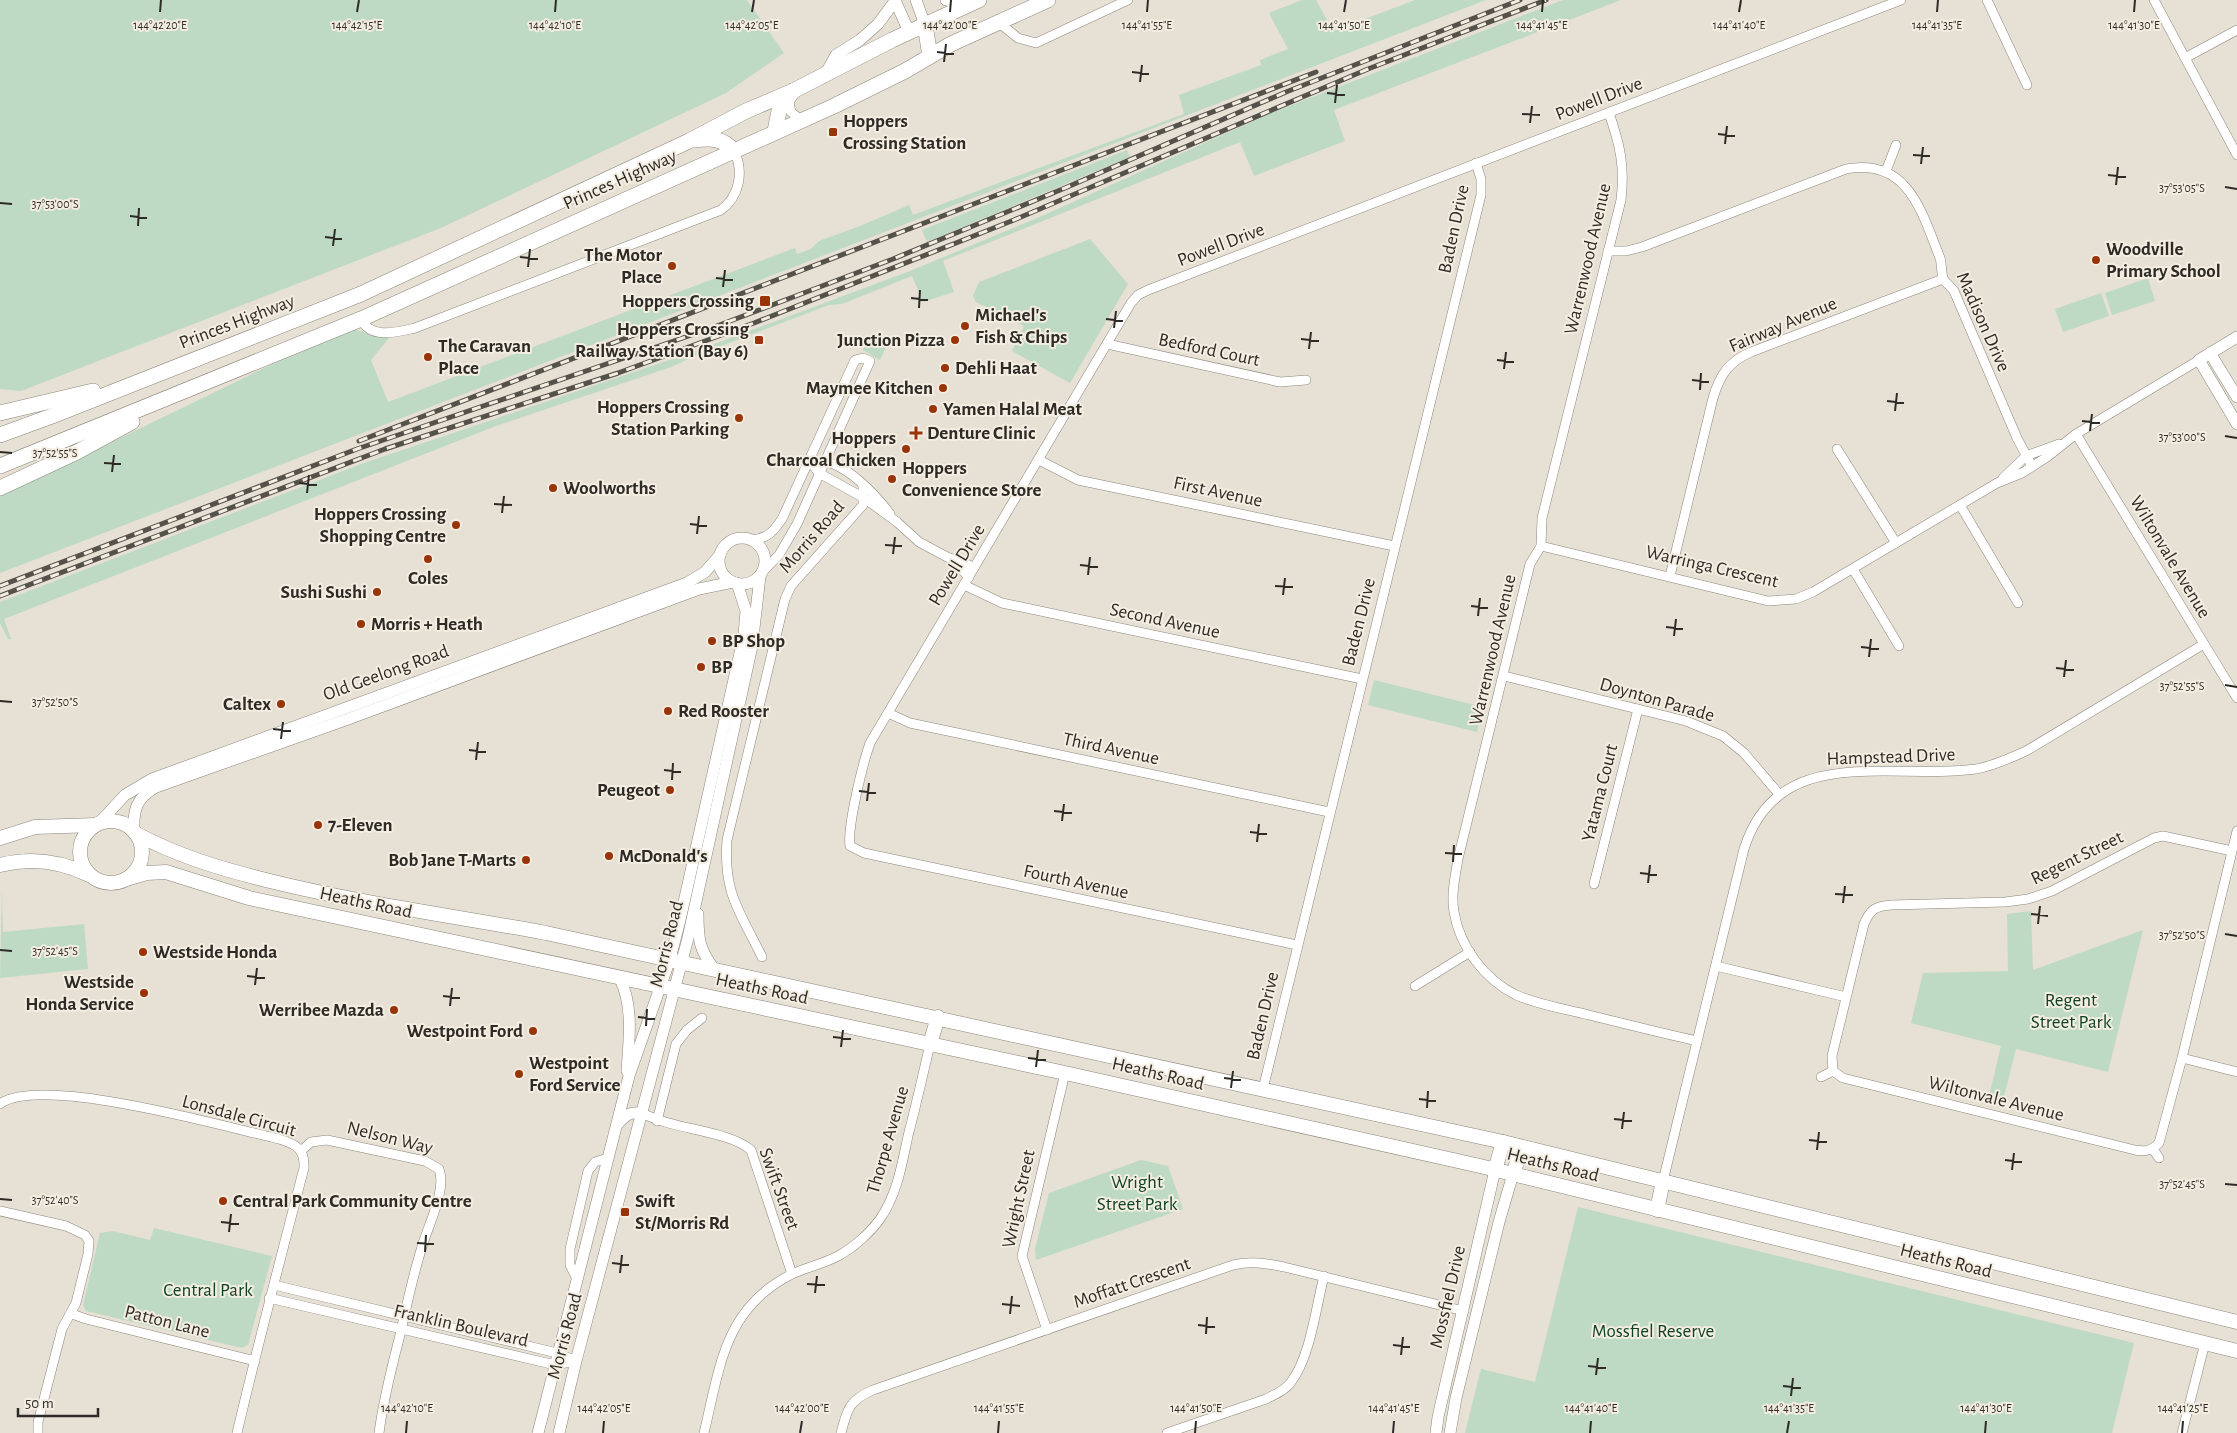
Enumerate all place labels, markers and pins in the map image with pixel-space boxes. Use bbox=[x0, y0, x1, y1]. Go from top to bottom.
place label: Hoppers Crossing Station bbox=[843, 112, 966, 153]
marker: Hoppers Crossing Station bbox=[827, 126, 839, 138]
place label: Woodville Primary School bbox=[2106, 240, 2221, 281]
place label: The Motor Place bbox=[584, 246, 662, 287]
marker: Woodville Primary School bbox=[2090, 254, 2102, 266]
marker: The Motor Place bbox=[666, 260, 678, 272]
place label: Hoppers Crossing bbox=[622, 292, 754, 311]
marker: Hoppers Crossing bbox=[758, 294, 772, 308]
place label: Michael's Fish & Chips bbox=[975, 306, 1067, 347]
place label: Hoppers Crossing Railway Station (Bay 6) bbox=[575, 320, 749, 361]
marker: Michael's Fish & Chips bbox=[959, 320, 971, 332]
place label: Junction Pizza bbox=[837, 331, 945, 350]
marker: Hoppers Crossing Railway Station (Bay 6) bbox=[753, 334, 765, 346]
marker: Junction Pizza bbox=[949, 334, 961, 346]
place label: The Caravan Place bbox=[438, 337, 531, 378]
marker: The Caravan Place bbox=[422, 351, 434, 363]
place label: Dehli Haat bbox=[955, 359, 1037, 378]
marker: Dehli Haat bbox=[939, 362, 951, 374]
place label: Maymee Kitchen bbox=[806, 379, 933, 398]
marker: Maymee Kitchen bbox=[937, 382, 949, 394]
place label: Hoppers Crossing Station Parking bbox=[597, 398, 729, 439]
place label: Yamen Halal Meat bbox=[943, 400, 1083, 419]
marker: Yamen Halal Meat bbox=[927, 403, 939, 415]
marker: Hoppers Crossing Station Parking bbox=[733, 412, 745, 424]
place label: Denture Clinic bbox=[927, 424, 1036, 443]
marker: Denture Clinic bbox=[909, 426, 923, 440]
place label: Hoppers Charcoal Chicken bbox=[766, 429, 896, 470]
marker: Hoppers Charcoal Chicken bbox=[900, 443, 912, 455]
place label: Hoppers Convenience Store bbox=[902, 459, 1042, 500]
marker: Hoppers Convenience Store bbox=[886, 473, 898, 485]
place label: Woolworths bbox=[563, 479, 656, 498]
marker: Woolworths bbox=[547, 482, 559, 494]
place label: Hoppers Crossing Shopping Centre bbox=[314, 505, 446, 546]
marker: Hoppers Crossing Shopping Centre bbox=[450, 519, 462, 531]
marker: Coles bbox=[422, 553, 434, 565]
place label: Coles bbox=[408, 569, 448, 588]
place label: Sushi Sushi bbox=[281, 583, 367, 602]
marker: Sushi Sushi bbox=[371, 586, 383, 598]
place label: Morris + Heath bbox=[371, 615, 483, 634]
marker: Morris + Heath bbox=[355, 618, 367, 630]
place label: BP Shop bbox=[722, 632, 785, 651]
marker: BP Shop bbox=[706, 635, 718, 647]
place label: BP bbox=[711, 658, 733, 677]
marker: BP bbox=[695, 661, 707, 673]
place label: Caltex bbox=[223, 695, 271, 714]
marker: Caltex bbox=[275, 698, 287, 710]
place label: Red Rooster bbox=[678, 702, 769, 721]
marker: Red Rooster bbox=[662, 705, 674, 717]
place label: Peugeot bbox=[597, 781, 661, 800]
marker: Peugeot bbox=[664, 784, 676, 796]
place label: 7-Eleven bbox=[328, 816, 392, 835]
marker: 7-Eleven bbox=[312, 819, 324, 831]
place label: McDonald's bbox=[619, 847, 708, 866]
marker: McDonald's bbox=[603, 850, 615, 862]
place label: Bob Jane T-Marts bbox=[388, 851, 516, 870]
marker: Bob Jane T-Marts bbox=[520, 854, 532, 866]
place label: Westside Honda bbox=[153, 943, 277, 962]
marker: Westside Honda bbox=[137, 946, 149, 958]
place label: Westside Honda Service bbox=[25, 973, 134, 1014]
marker: Westside Honda Service bbox=[138, 987, 150, 999]
place label: Werribee Mazda bbox=[259, 1001, 384, 1020]
marker: Werribee Mazda bbox=[388, 1004, 400, 1016]
place label: Westpoint Ford bbox=[406, 1022, 523, 1041]
marker: Westpoint Ford bbox=[527, 1025, 539, 1037]
place label: Westpoint Ford Service bbox=[529, 1054, 620, 1095]
marker: Westpoint Ford Service bbox=[513, 1068, 525, 1080]
place label: Central Park Community Centre bbox=[233, 1192, 472, 1211]
place label: Swift St/Morris Rd bbox=[635, 1192, 729, 1233]
marker: Central Park Community Centre bbox=[217, 1195, 229, 1207]
marker: Swift St/Morris Rd bbox=[619, 1206, 631, 1218]

